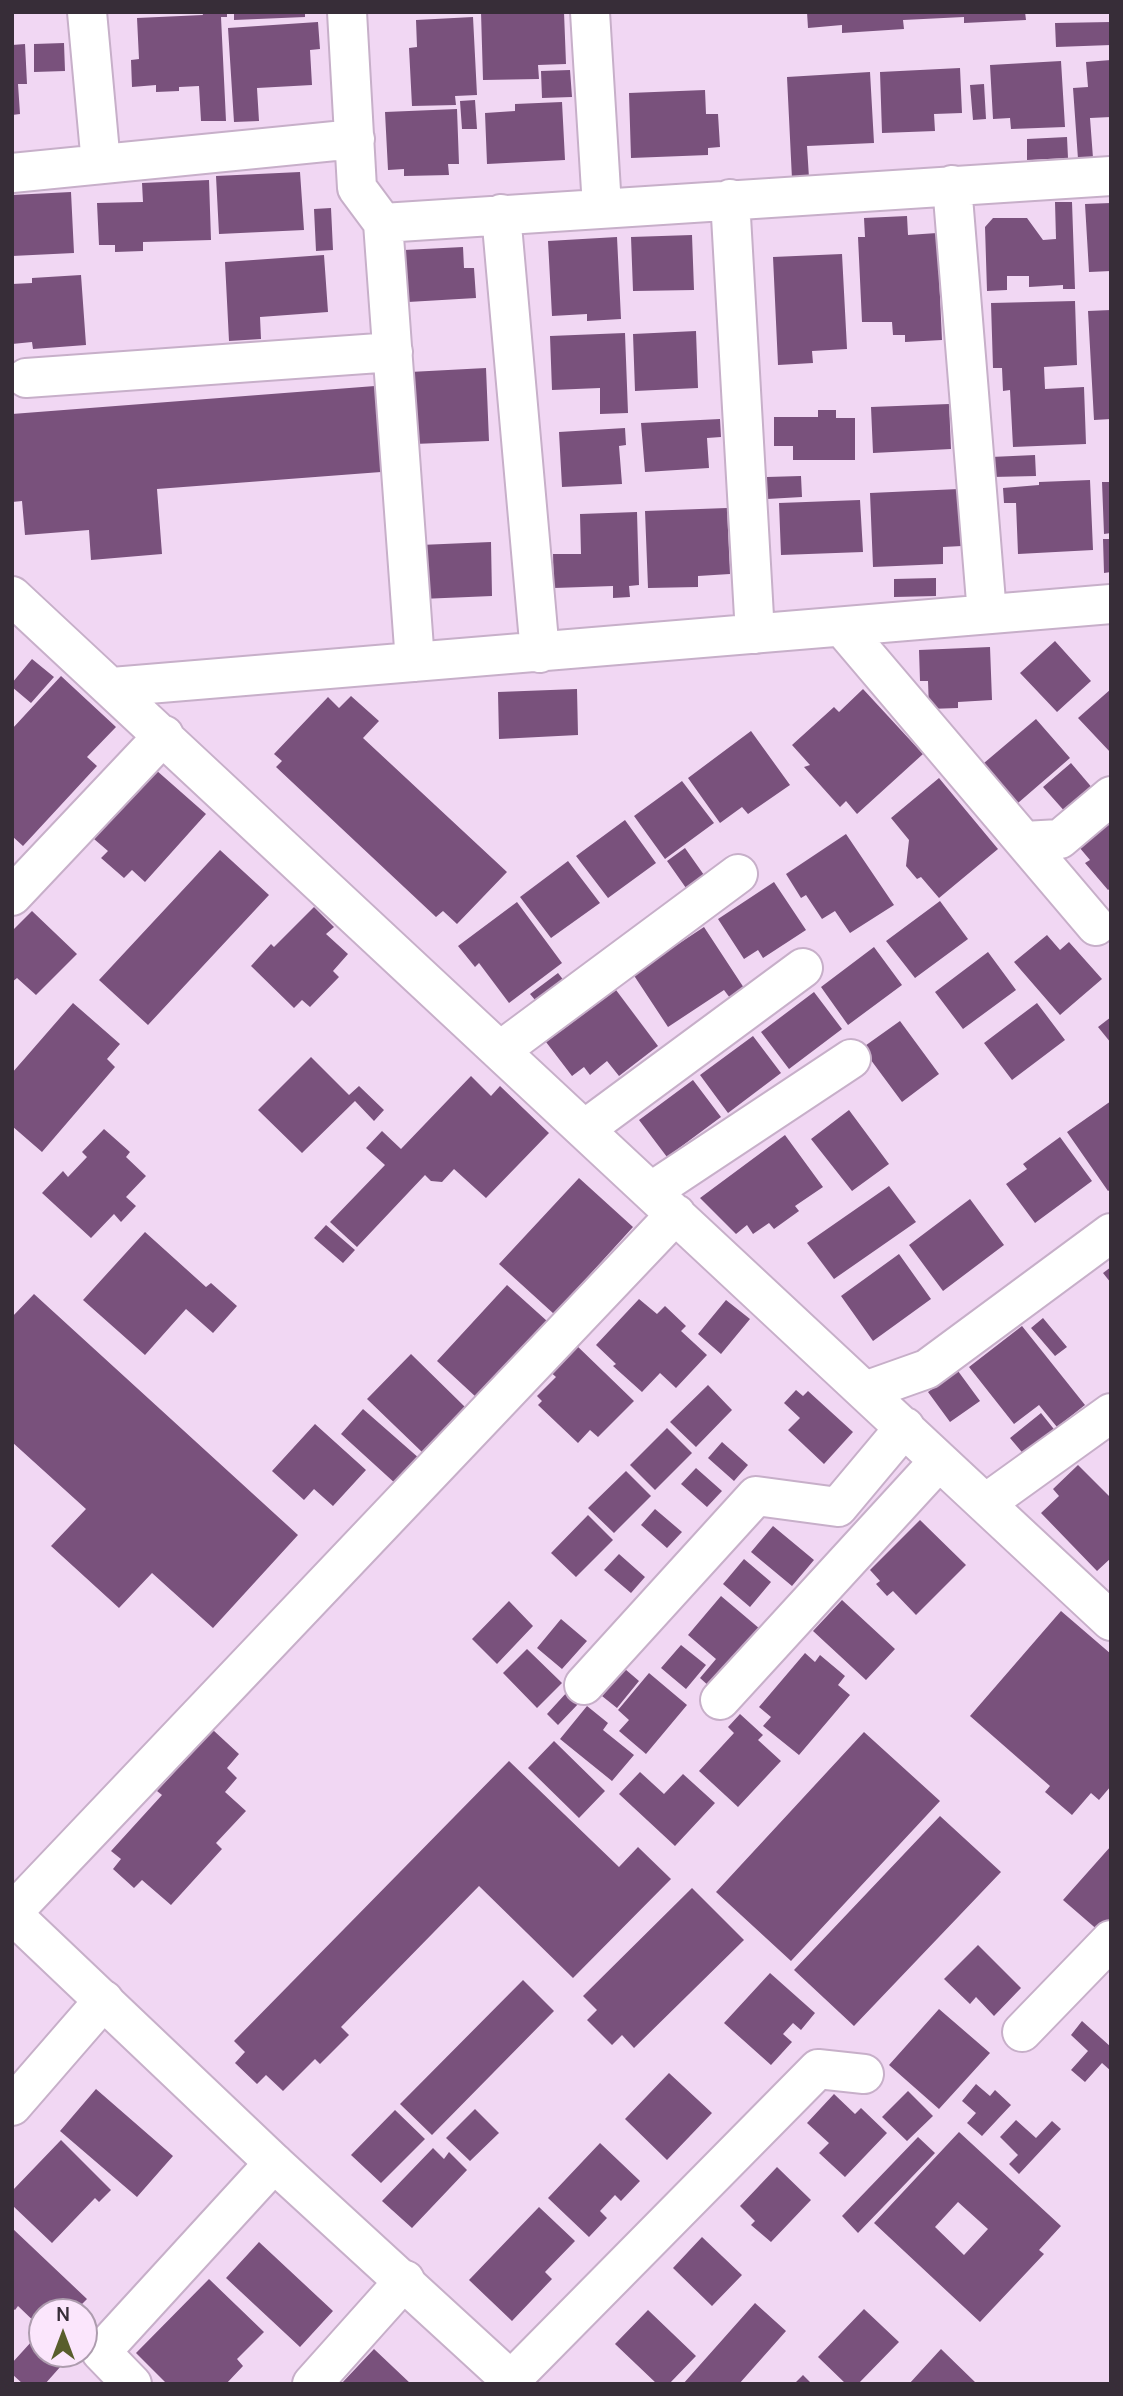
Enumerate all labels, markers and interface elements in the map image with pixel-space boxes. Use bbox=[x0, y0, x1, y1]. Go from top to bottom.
north arrow bbox=[28, 2298, 98, 2368]
text: N bbox=[56, 2301, 70, 2327]

